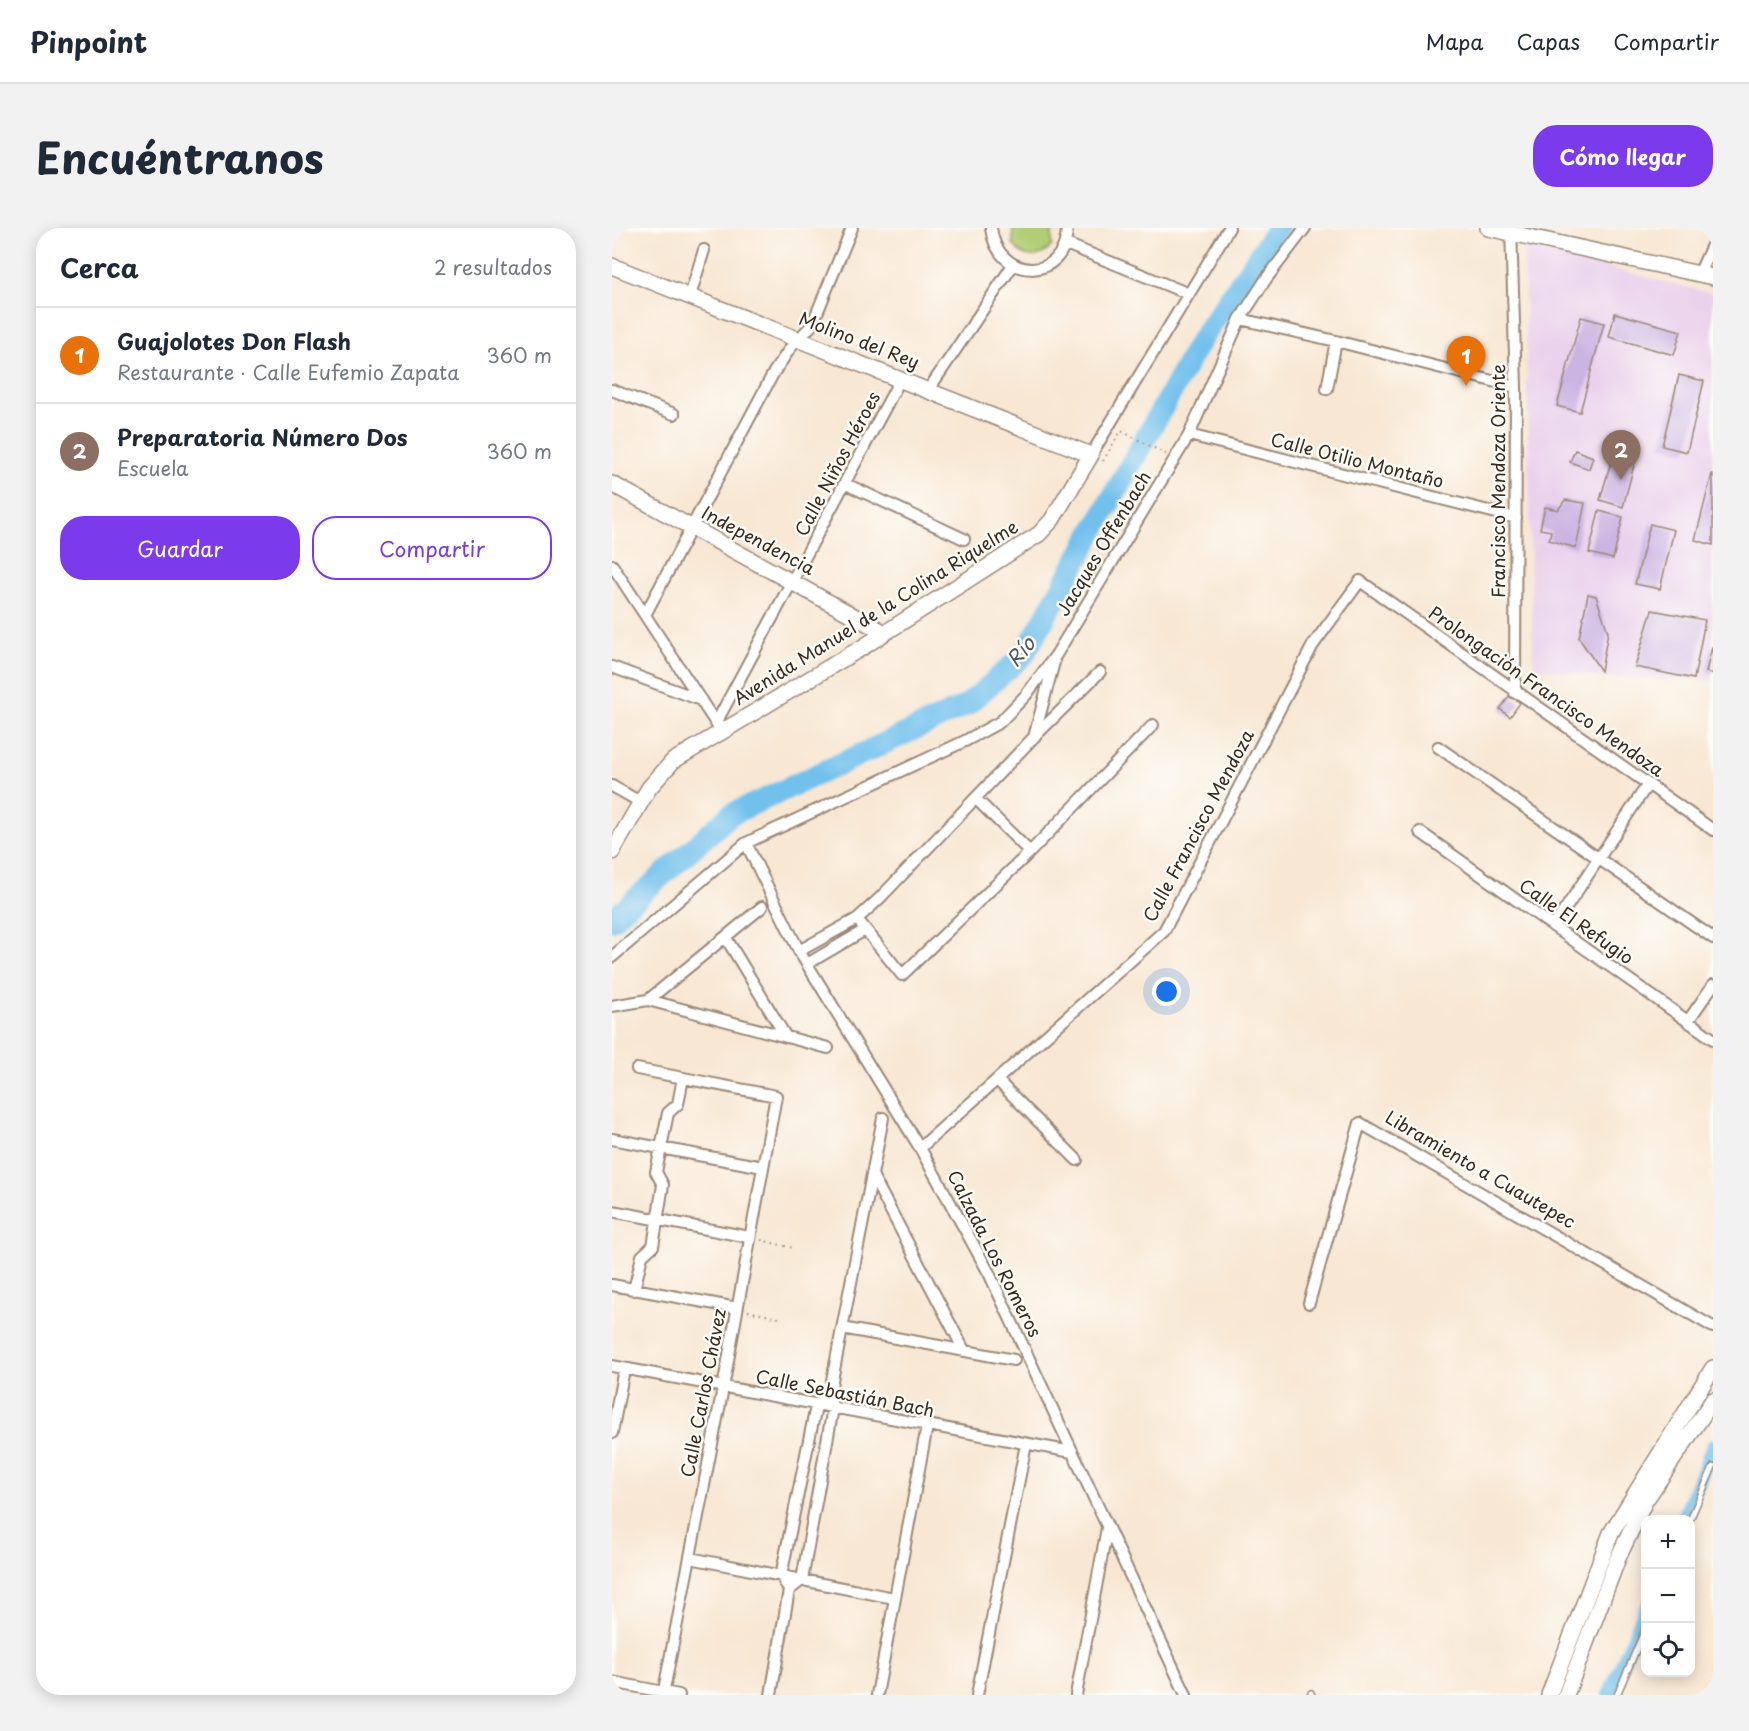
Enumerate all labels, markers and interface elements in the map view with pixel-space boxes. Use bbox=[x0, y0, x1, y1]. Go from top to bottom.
text: Pinpoint bbox=[30, 20, 147, 63]
text: Mapa bbox=[1426, 25, 1484, 57]
text: Capas bbox=[1517, 25, 1580, 57]
text: Compartir bbox=[1613, 25, 1719, 57]
text: Encuéntranos bbox=[36, 125, 324, 188]
button: Cómo llegar bbox=[1533, 125, 1713, 187]
text: Cerca bbox=[60, 248, 139, 287]
text: 2 resultados bbox=[434, 252, 552, 282]
street label: Molino del Rey bbox=[795, 304, 924, 375]
text: Guajolotes Don Flash bbox=[117, 324, 351, 357]
pin: 1 bbox=[1446, 336, 1486, 386]
text: 1 bbox=[75, 340, 84, 370]
text: 360 m bbox=[486, 340, 552, 370]
text: Restaurante · Calle Eufemio Zapata bbox=[117, 357, 459, 387]
street label: Francisco Mendoza Oriente bbox=[1484, 364, 1511, 598]
street label: Calle Niños Héroes bbox=[787, 386, 886, 540]
text: Preparatoria Número Dos bbox=[117, 420, 407, 453]
street label: Calle Otilio Montaño bbox=[1268, 425, 1447, 494]
pin: 2 bbox=[1602, 430, 1640, 480]
text: 2 bbox=[72, 436, 87, 466]
text: 360 m bbox=[486, 436, 552, 466]
text: Escuela bbox=[117, 453, 189, 483]
street label: Jacques Offenbach bbox=[1049, 466, 1157, 621]
street label: Independencia bbox=[697, 498, 820, 581]
street label: Avenida Manuel de la Colina Riquelme bbox=[728, 512, 1023, 711]
button: Guardar bbox=[60, 516, 300, 580]
button: Compartir bbox=[312, 516, 552, 580]
street label: Prolongación Francisco Mendoza bbox=[1424, 599, 1670, 783]
water label: Río bbox=[999, 628, 1043, 673]
street label: Calle Francisco Mendoza bbox=[1135, 724, 1260, 926]
street label: Calle El Refugio bbox=[1514, 871, 1640, 970]
your location bbox=[1152, 977, 1181, 1006]
street label: Libramiento a Cuautepec bbox=[1381, 1103, 1581, 1234]
street label: Calzada Los Romeros bbox=[941, 1165, 1049, 1342]
street label: Calle Carlos Chávez bbox=[673, 1306, 732, 1479]
street label: Calle Sebastián Bach bbox=[754, 1362, 937, 1423]
map controls bbox=[1641, 1515, 1695, 1677]
button: + bbox=[1641, 1515, 1695, 1569]
button: − bbox=[1641, 1569, 1695, 1623]
button: locate bbox=[1641, 1623, 1695, 1677]

